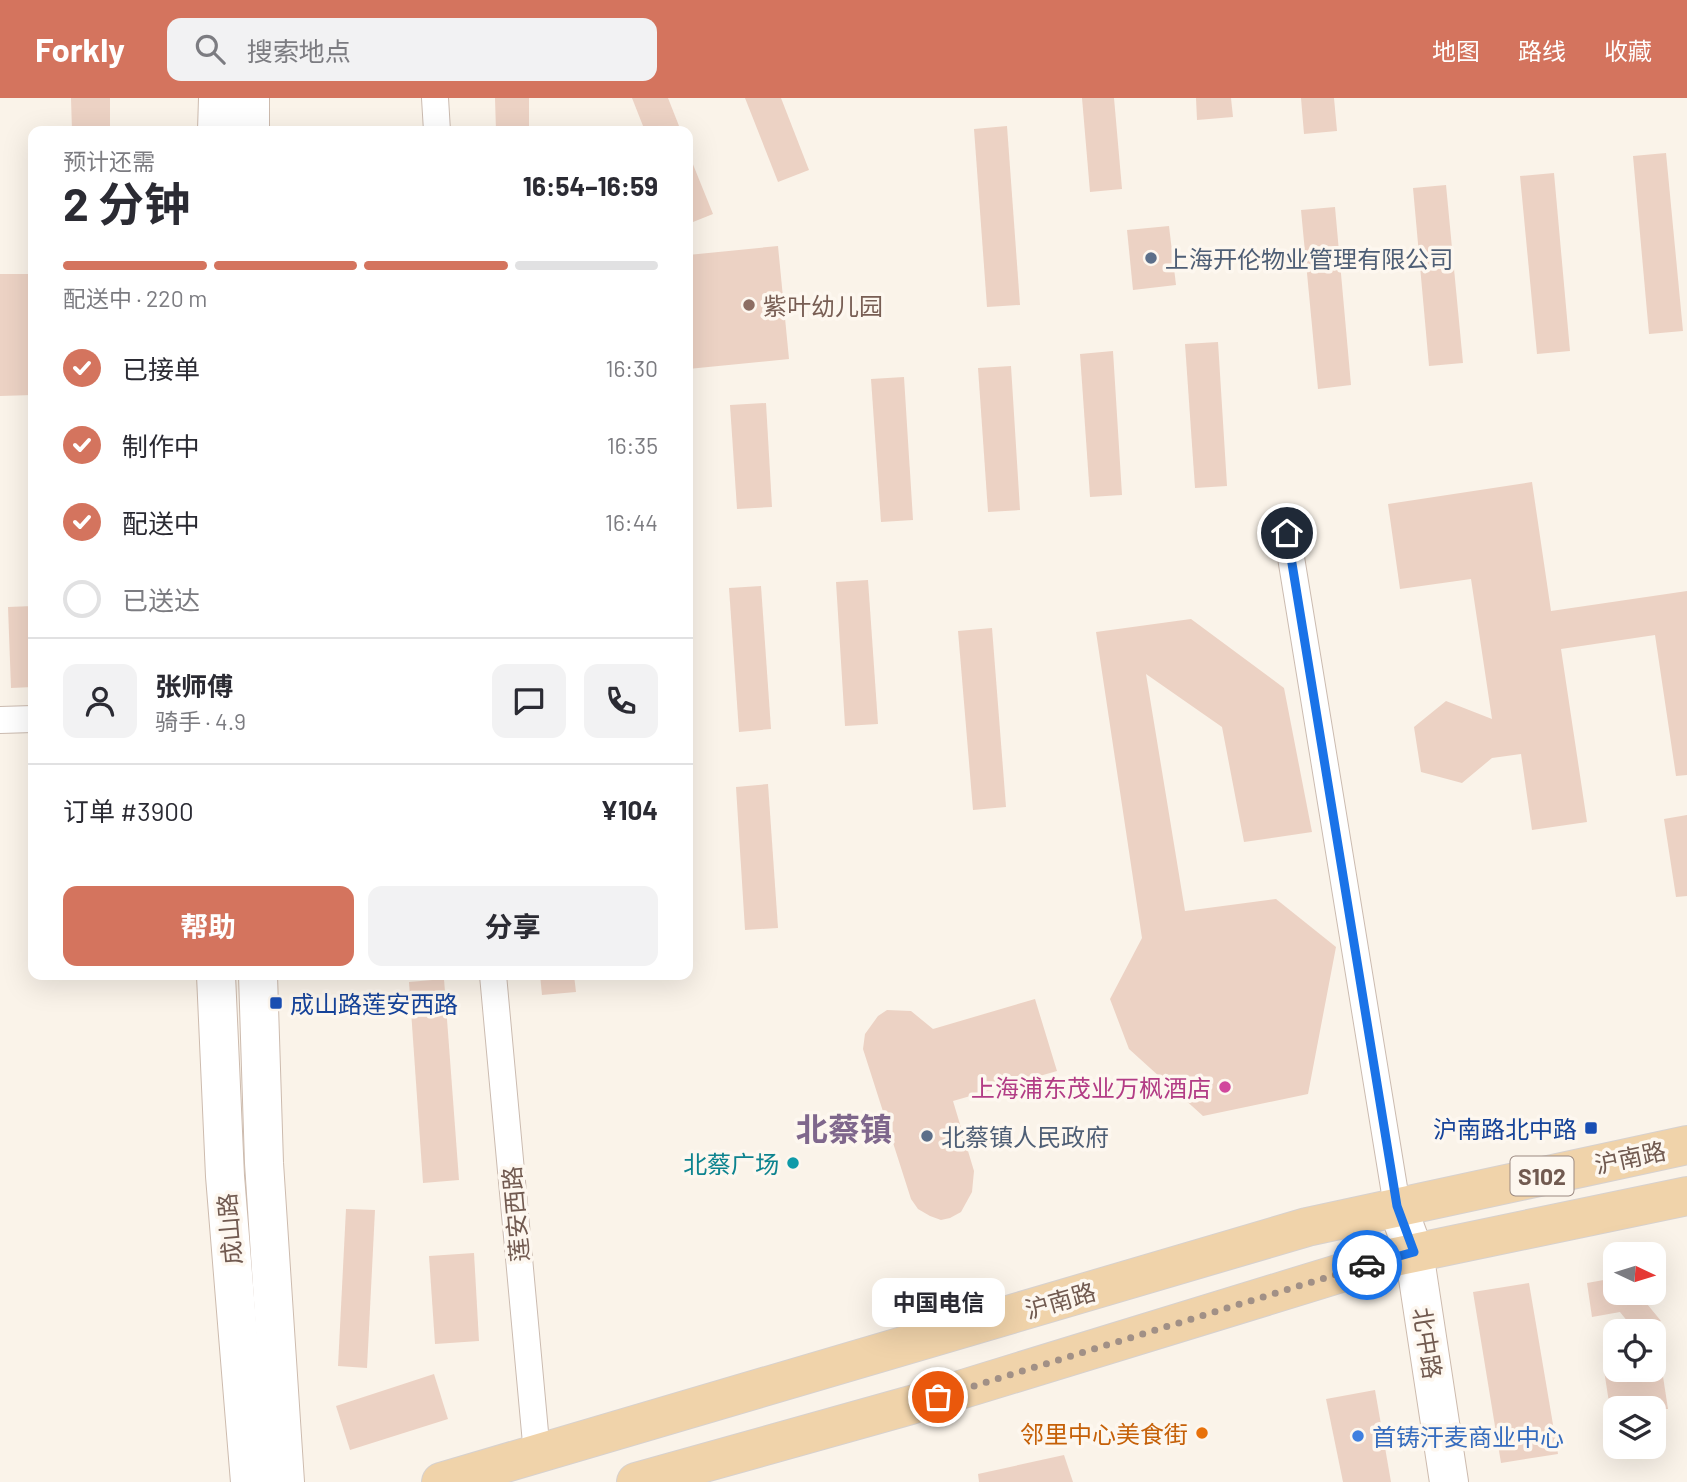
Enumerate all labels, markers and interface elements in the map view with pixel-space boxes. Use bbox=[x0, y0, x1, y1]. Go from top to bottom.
search box bbox=[167, 18, 657, 81]
text: Forkly bbox=[35, 29, 125, 69]
icon: search bbox=[191, 30, 229, 68]
text: 搜索地点 bbox=[247, 35, 351, 66]
text: 地图 bbox=[1432, 36, 1480, 65]
text: 路线 bbox=[1518, 36, 1566, 65]
text: 收藏 bbox=[1604, 36, 1652, 65]
text: 预计还需 bbox=[63, 147, 155, 175]
text: 16:54–16:59 bbox=[523, 170, 658, 201]
text: 2 分钟 bbox=[63, 175, 190, 230]
place label: 上海开伦物业管理有限公司 bbox=[1165, 244, 1453, 273]
marker: 上海开伦物业管理有限公司 bbox=[1143, 250, 1159, 266]
text: 配送中 · 220 m bbox=[63, 284, 207, 312]
place label: 紫叶幼儿园 bbox=[763, 291, 883, 320]
marker: 紫叶幼儿园 bbox=[741, 297, 757, 313]
icon: check bbox=[63, 349, 101, 387]
text: 已接单 bbox=[122, 353, 200, 384]
text: 16:30 bbox=[605, 354, 658, 382]
icon: check bbox=[63, 426, 101, 464]
text: 制作中 bbox=[122, 430, 200, 461]
text: 16:35 bbox=[607, 431, 658, 459]
icon: check bbox=[63, 503, 101, 541]
pin bbox=[1257, 503, 1317, 563]
text: 配送中 bbox=[122, 507, 200, 538]
text: 16:44 bbox=[605, 508, 658, 536]
icon: home bbox=[1268, 514, 1306, 552]
text: 已送达 bbox=[122, 584, 200, 615]
button: person bbox=[63, 664, 137, 738]
button: chat bbox=[492, 664, 566, 738]
button: phone bbox=[584, 664, 658, 738]
text: 张师傅 bbox=[155, 670, 233, 701]
text: 骑手 · 4.9 bbox=[155, 707, 246, 735]
text: ¥104 bbox=[600, 794, 658, 825]
text: 订单 #3900 bbox=[63, 795, 194, 826]
button: 帮助 bbox=[63, 886, 354, 966]
button: 分享 bbox=[368, 886, 658, 966]
place label: 成山路莲安西路 bbox=[290, 989, 458, 1018]
marker: 成山路莲安西路 bbox=[268, 995, 284, 1011]
place label: 上海浦东茂业万枫酒店 bbox=[971, 1073, 1211, 1102]
marker: 上海浦东茂业万枫酒店 bbox=[1217, 1079, 1233, 1095]
district label: 北蔡镇 bbox=[796, 1109, 892, 1147]
place label: 沪南路北中路 bbox=[1433, 1114, 1577, 1143]
marker: 沪南路北中路 bbox=[1583, 1120, 1599, 1136]
place label: 北蔡镇人民政府 bbox=[941, 1122, 1109, 1151]
marker: 北蔡镇人民政府 bbox=[919, 1128, 935, 1144]
street label: 沪南路 bbox=[1592, 1135, 1668, 1179]
place label: 北蔡广场 bbox=[683, 1149, 779, 1178]
marker: 北蔡广场 bbox=[785, 1155, 801, 1171]
road number: S102 bbox=[1510, 1156, 1574, 1196]
street label: 莲安西路 bbox=[496, 1165, 534, 1263]
street label: 成山路 bbox=[211, 1192, 247, 1266]
courier bbox=[1332, 1230, 1402, 1300]
north arrow bbox=[1603, 1242, 1666, 1306]
map controls bbox=[1603, 1242, 1666, 1459]
icon: car bbox=[1348, 1246, 1386, 1284]
street label: 沪南路 bbox=[1021, 1276, 1099, 1324]
callout: 中国电信 bbox=[872, 1278, 1004, 1327]
text: 中国电信 bbox=[893, 1288, 985, 1316]
street label: 北中路 bbox=[1408, 1305, 1448, 1381]
button: locate bbox=[1603, 1319, 1666, 1382]
pin bbox=[908, 1367, 968, 1427]
icon: bag bbox=[919, 1378, 957, 1416]
button: layers bbox=[1603, 1396, 1666, 1459]
place label: 邻里中心美食街 bbox=[1020, 1419, 1188, 1448]
place label: 首铸汗麦商业中心 bbox=[1372, 1422, 1564, 1451]
marker: 邻里中心美食街 bbox=[1194, 1425, 1210, 1441]
marker: 首铸汗麦商业中心 bbox=[1350, 1428, 1366, 1444]

